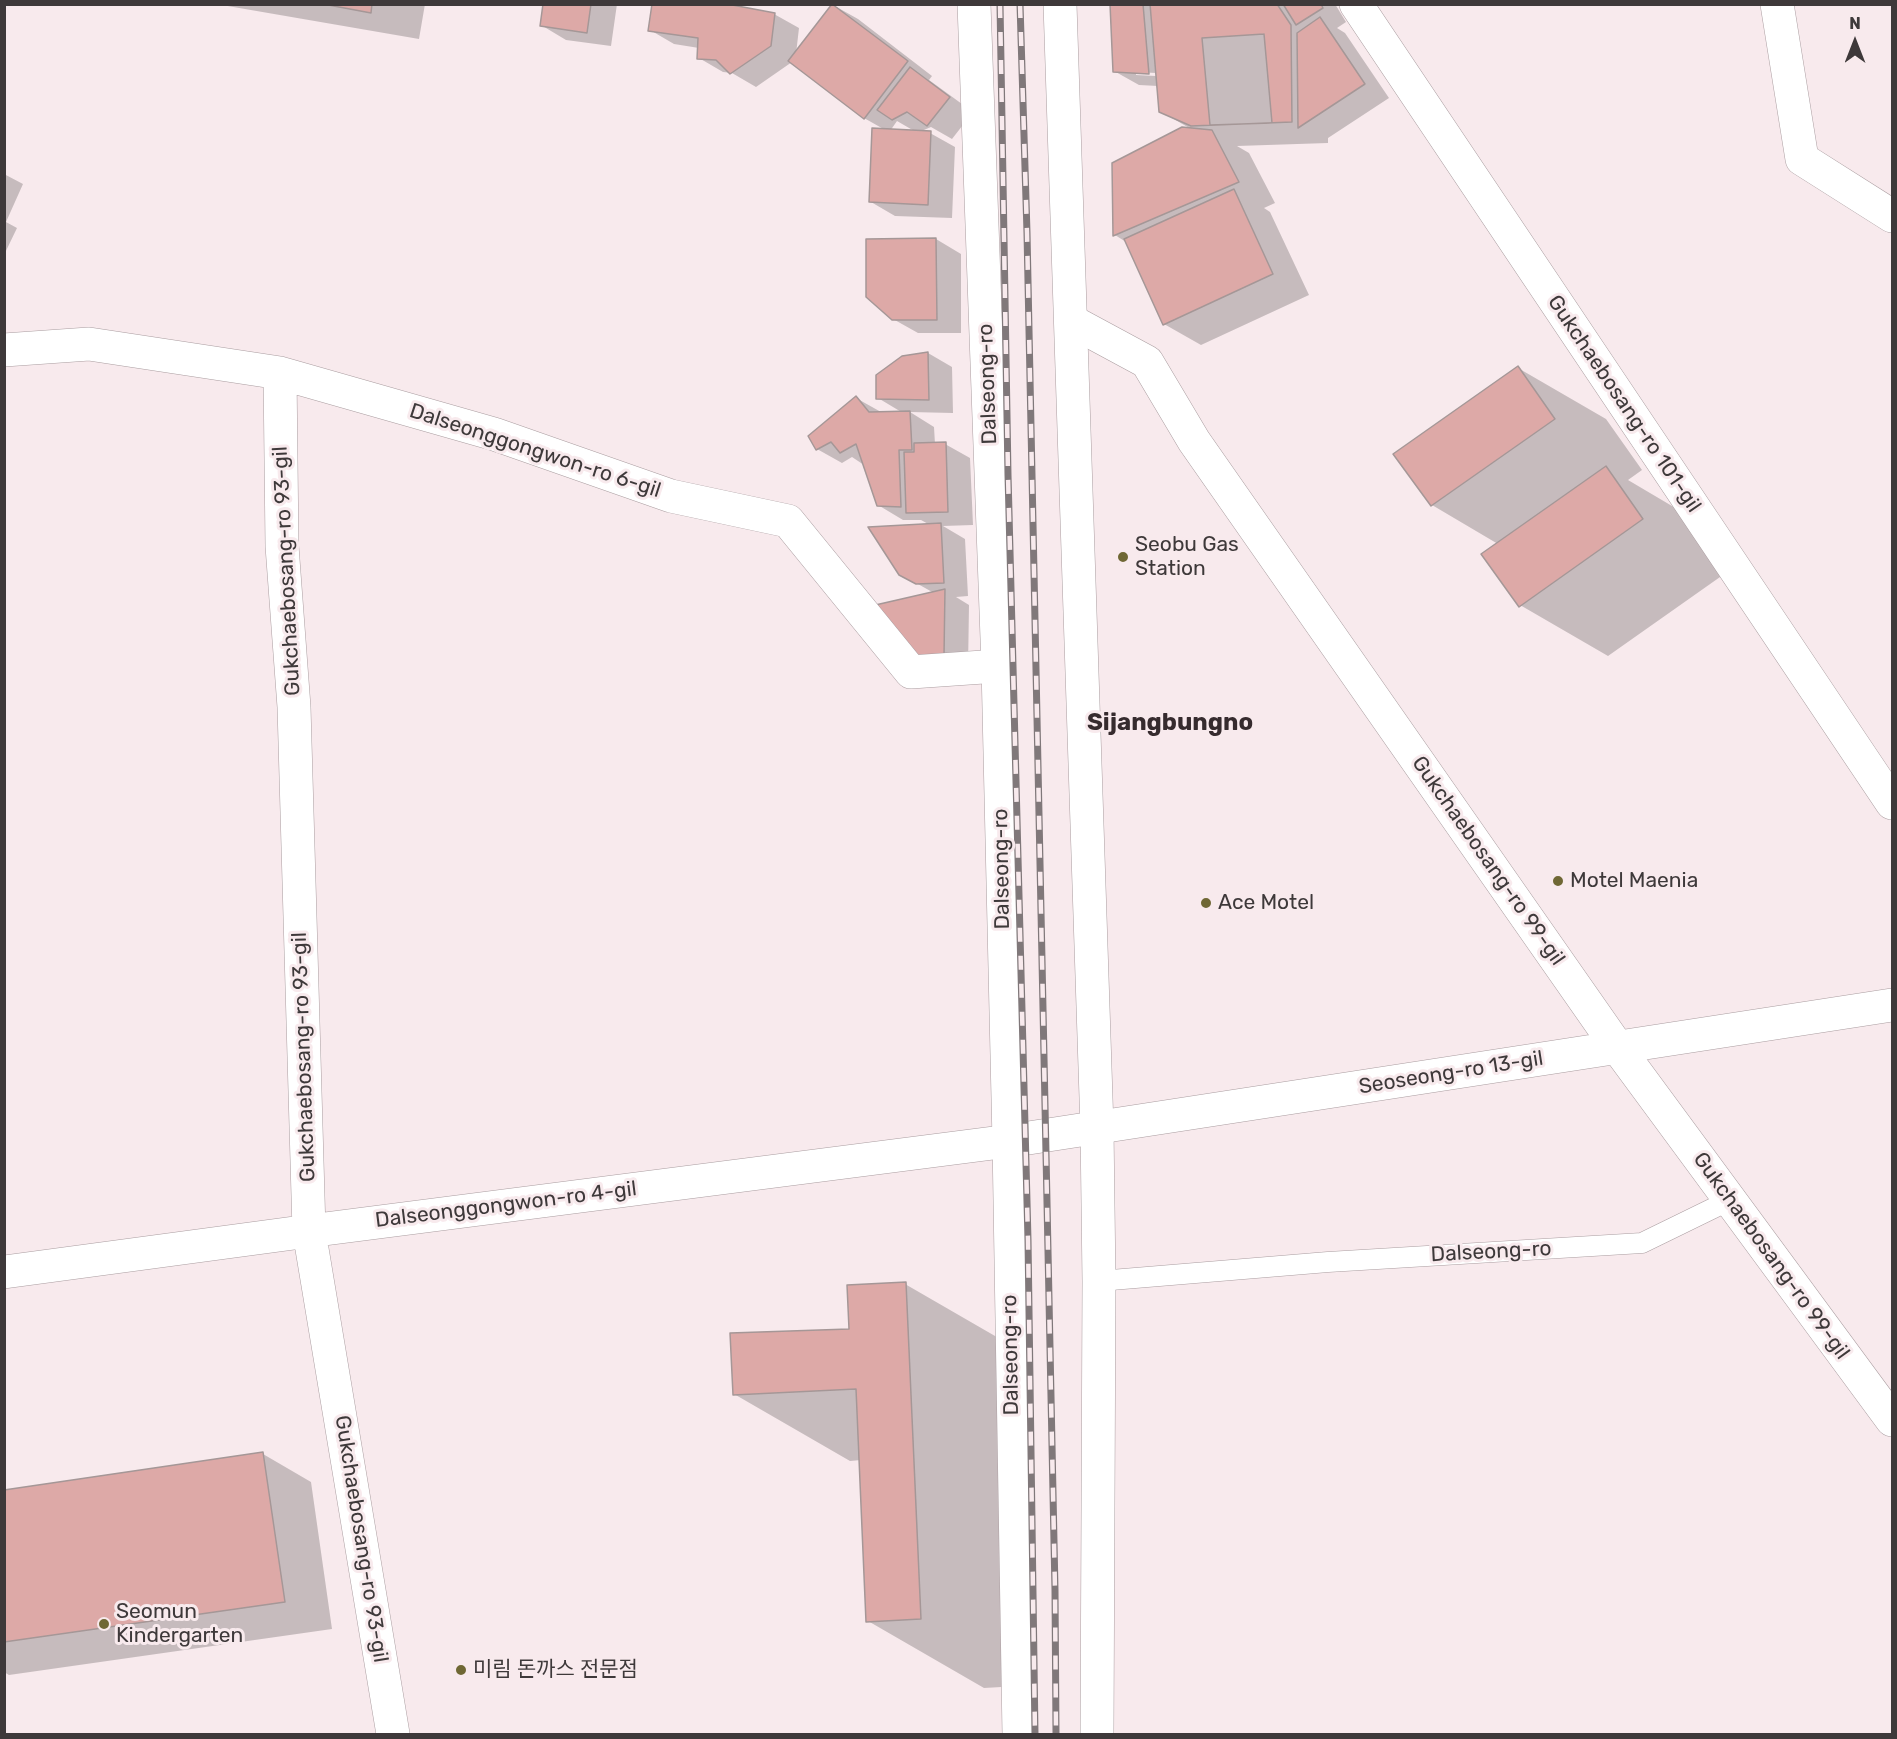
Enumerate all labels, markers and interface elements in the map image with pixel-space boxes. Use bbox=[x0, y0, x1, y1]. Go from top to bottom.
north arrow bbox=[1825, 12, 1885, 72]
text: N bbox=[1849, 14, 1861, 33]
street label: Gukchaebosang-ro 101-gil bbox=[1542, 291, 1706, 517]
street label: Dalseong-ro bbox=[973, 323, 1003, 445]
street label: Dalseonggongwon-ro 6-gil bbox=[406, 398, 664, 504]
street label: Gukchaebosang-ro 93-gil bbox=[268, 446, 306, 696]
place label: Seobu Gas Station bbox=[1135, 532, 1239, 582]
marker: Seobu Gas Station bbox=[1116, 550, 1130, 564]
district label: Sijangbungno bbox=[1087, 709, 1253, 737]
street label: Gukchaebosang-ro 99-gil bbox=[1406, 751, 1570, 971]
street label: Dalseong-ro bbox=[988, 808, 1016, 930]
place label: Motel Maenia bbox=[1570, 868, 1698, 894]
marker: Motel Maenia bbox=[1551, 874, 1565, 888]
place label: Ace Motel bbox=[1218, 890, 1314, 916]
marker: Ace Motel bbox=[1199, 896, 1213, 910]
street label: Gukchaebosang-ro 93-gil bbox=[287, 932, 321, 1182]
street label: Seoseong-ro 13-gil bbox=[1357, 1046, 1545, 1100]
street label: Gukchaebosang-ro 99-gil bbox=[1687, 1148, 1855, 1364]
street label: Dalseonggongwon-ro 4-gil bbox=[374, 1176, 638, 1234]
street label: Dalseong-ro bbox=[1430, 1236, 1552, 1268]
street label: Dalseong-ro bbox=[997, 1294, 1025, 1416]
street label: Gukchaebosang-ro 93-gil bbox=[329, 1414, 393, 1664]
place label: Seomun Kindergarten bbox=[116, 1599, 243, 1649]
marker: Seomun Kindergarten bbox=[97, 1617, 111, 1631]
place label: 미림 돈까스 전문점 bbox=[473, 1657, 638, 1683]
marker: 미림 돈까스 전문점 bbox=[454, 1663, 468, 1677]

